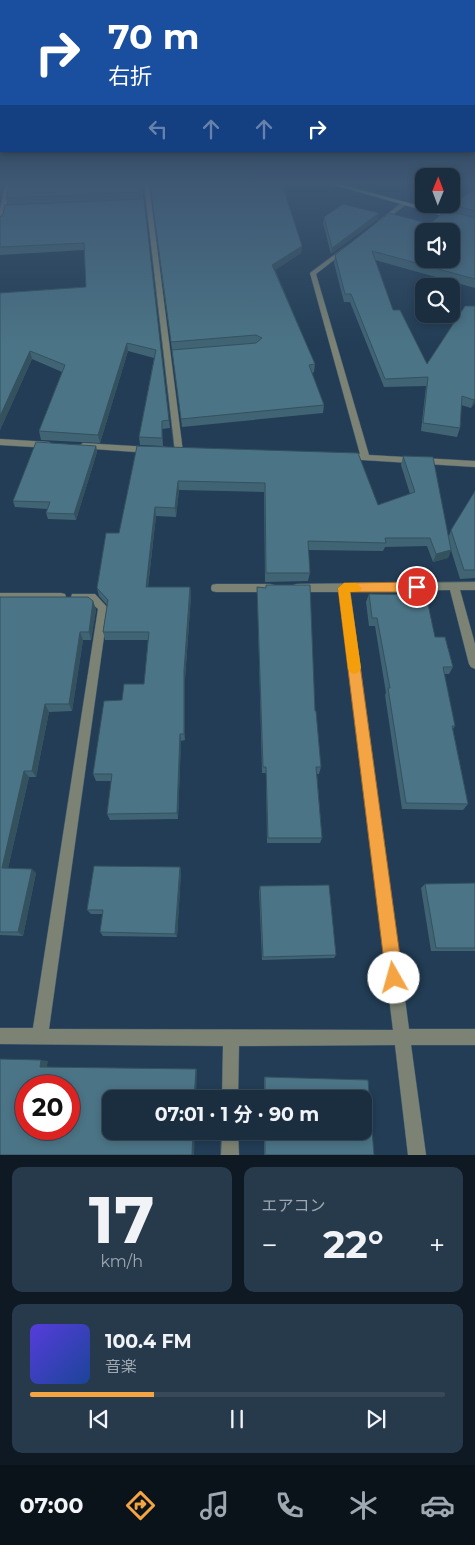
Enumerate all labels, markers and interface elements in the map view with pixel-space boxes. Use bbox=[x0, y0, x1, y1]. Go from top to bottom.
text: 70 m bbox=[108, 15, 199, 58]
icon: right bbox=[25, 20, 90, 85]
text: 右折 bbox=[108, 63, 152, 90]
icon: left bbox=[144, 115, 172, 143]
icon: ahead bbox=[197, 115, 225, 143]
icon: ahead bbox=[250, 115, 278, 143]
icon: right bbox=[303, 115, 331, 143]
north arrow bbox=[415, 168, 460, 212]
map controls bbox=[415, 168, 460, 323]
button: sound bbox=[415, 223, 460, 268]
button: search bbox=[415, 278, 460, 323]
pin bbox=[396, 566, 438, 608]
icon: arrive bbox=[403, 573, 431, 601]
position arrow bbox=[367, 951, 419, 1003]
speed limit sign: 20 bbox=[15, 1075, 80, 1140]
text: 07:01 · 1 分 · 90 m bbox=[155, 1103, 319, 1126]
text: 17 bbox=[89, 1180, 155, 1259]
text: エアコン bbox=[262, 1196, 326, 1215]
text: 22° bbox=[323, 1221, 384, 1268]
text: − bbox=[262, 1228, 278, 1262]
text: + bbox=[429, 1228, 445, 1262]
text: km/h bbox=[100, 1252, 143, 1271]
text: 100.4 FM bbox=[105, 1330, 192, 1353]
text: 音楽 bbox=[105, 1357, 137, 1376]
icon: previous bbox=[85, 1405, 113, 1433]
icon: pause bbox=[223, 1405, 251, 1433]
icon: next bbox=[362, 1405, 390, 1433]
icon: directions bbox=[123, 1488, 158, 1523]
icon: music bbox=[197, 1488, 232, 1523]
icon: phone bbox=[272, 1488, 307, 1523]
icon: climate bbox=[346, 1488, 381, 1523]
icon: car bbox=[420, 1488, 455, 1523]
text: 07:00 bbox=[20, 1492, 83, 1519]

